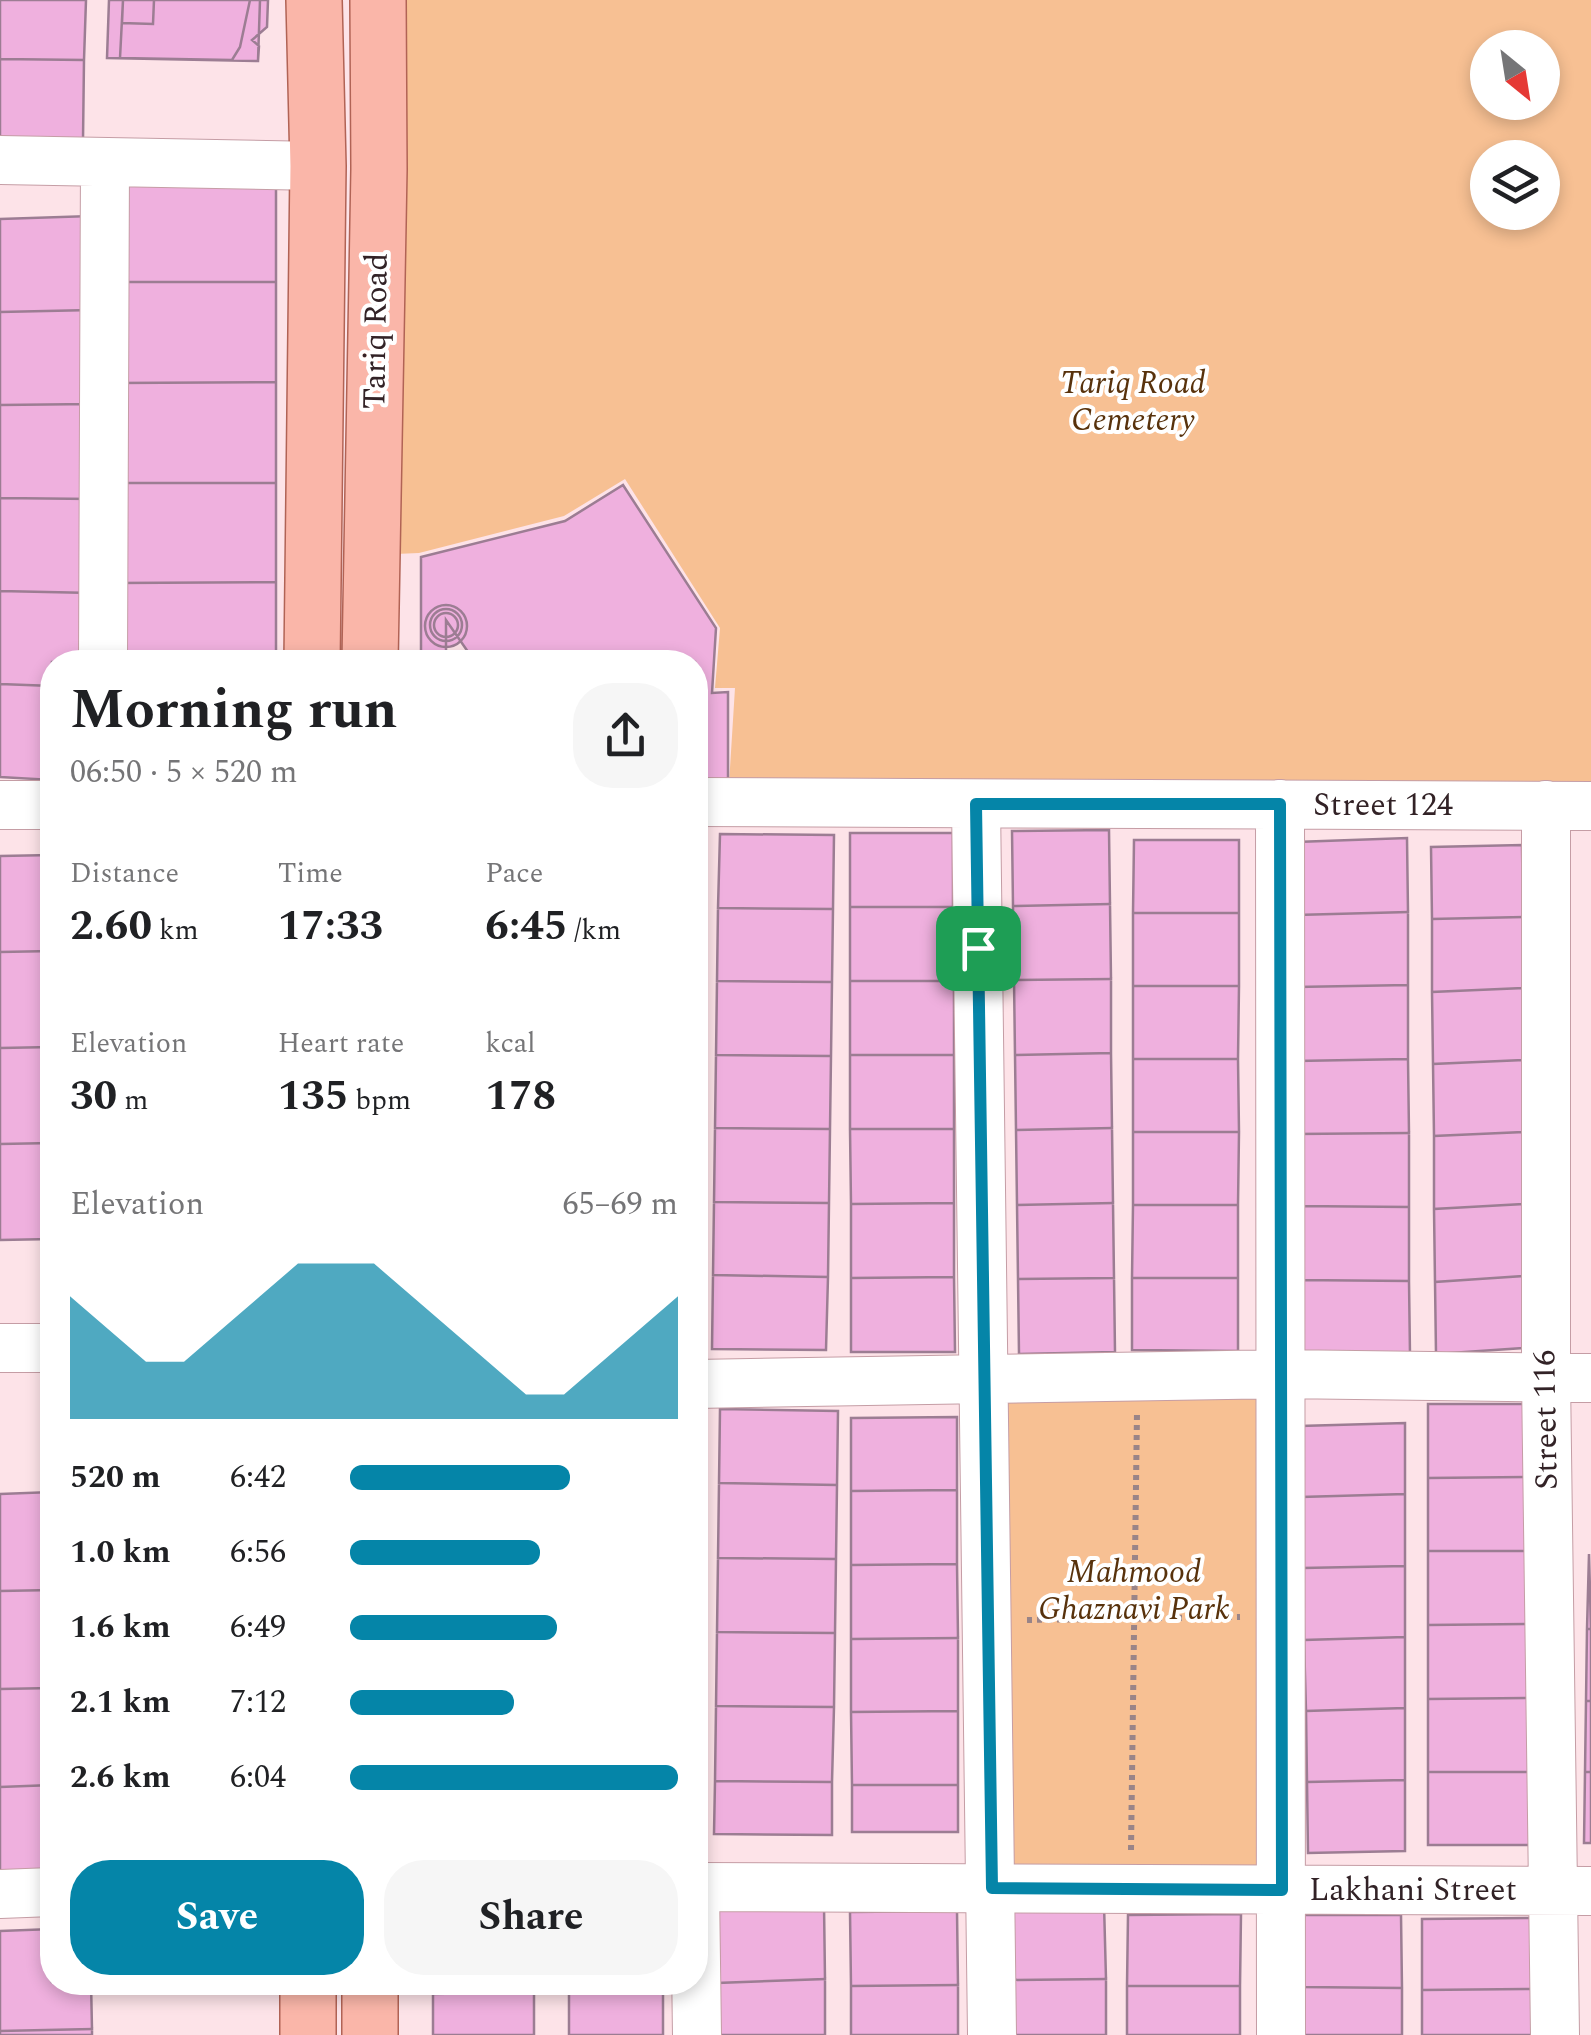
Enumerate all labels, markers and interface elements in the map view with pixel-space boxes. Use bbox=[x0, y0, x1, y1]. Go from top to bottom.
north arrow bbox=[1470, 30, 1560, 120]
map controls bbox=[1470, 30, 1560, 230]
button: layers bbox=[1470, 140, 1560, 230]
street label: Tariq Road bbox=[350, 252, 402, 410]
park label: Tariq Road Cemetery bbox=[1060, 359, 1206, 445]
text: Morning run bbox=[70, 669, 398, 752]
button: share bbox=[573, 683, 678, 788]
text: 06:50 · 5 × 520 m bbox=[70, 748, 298, 797]
street label: Street 124 bbox=[1313, 781, 1453, 830]
text: Distance bbox=[70, 852, 179, 895]
text: Time bbox=[278, 852, 343, 895]
text: Pace bbox=[485, 852, 543, 895]
text: 2.60 bbox=[70, 895, 152, 958]
text: 17:33 bbox=[278, 895, 383, 958]
text: 6:45 bbox=[485, 895, 567, 958]
pin bbox=[936, 906, 1021, 991]
text: km bbox=[152, 909, 199, 952]
text: /km bbox=[567, 909, 621, 952]
icon: arrive bbox=[951, 921, 1006, 976]
text: Elevation bbox=[70, 1022, 187, 1065]
text: Heart rate bbox=[278, 1022, 404, 1065]
text: kcal bbox=[485, 1022, 536, 1065]
text: 30 bbox=[70, 1065, 117, 1128]
text: 135 bbox=[278, 1065, 348, 1128]
text: 178 bbox=[485, 1065, 556, 1128]
text: m bbox=[117, 1079, 148, 1122]
text: bpm bbox=[348, 1079, 411, 1122]
text: Elevation bbox=[70, 1180, 204, 1229]
text: 65–69 m bbox=[562, 1180, 678, 1229]
street label: Street 116 bbox=[1520, 1350, 1572, 1490]
text: 520 m bbox=[70, 1453, 161, 1502]
text: 6:42 bbox=[230, 1453, 286, 1502]
text: 1.0 km bbox=[70, 1528, 171, 1577]
text: 6:56 bbox=[230, 1528, 286, 1577]
park label: Mahmood Ghaznavi Park bbox=[1038, 1548, 1230, 1634]
text: 1.6 km bbox=[70, 1603, 171, 1652]
text: 6:49 bbox=[230, 1603, 286, 1652]
text: 2.1 km bbox=[70, 1678, 171, 1727]
text: 7:12 bbox=[230, 1678, 286, 1727]
text: 2.6 km bbox=[70, 1753, 171, 1802]
text: 6:04 bbox=[230, 1753, 286, 1802]
button: Save bbox=[70, 1860, 364, 1975]
button: Share bbox=[384, 1860, 678, 1975]
street label: Lakhani Street bbox=[1309, 1866, 1517, 1915]

